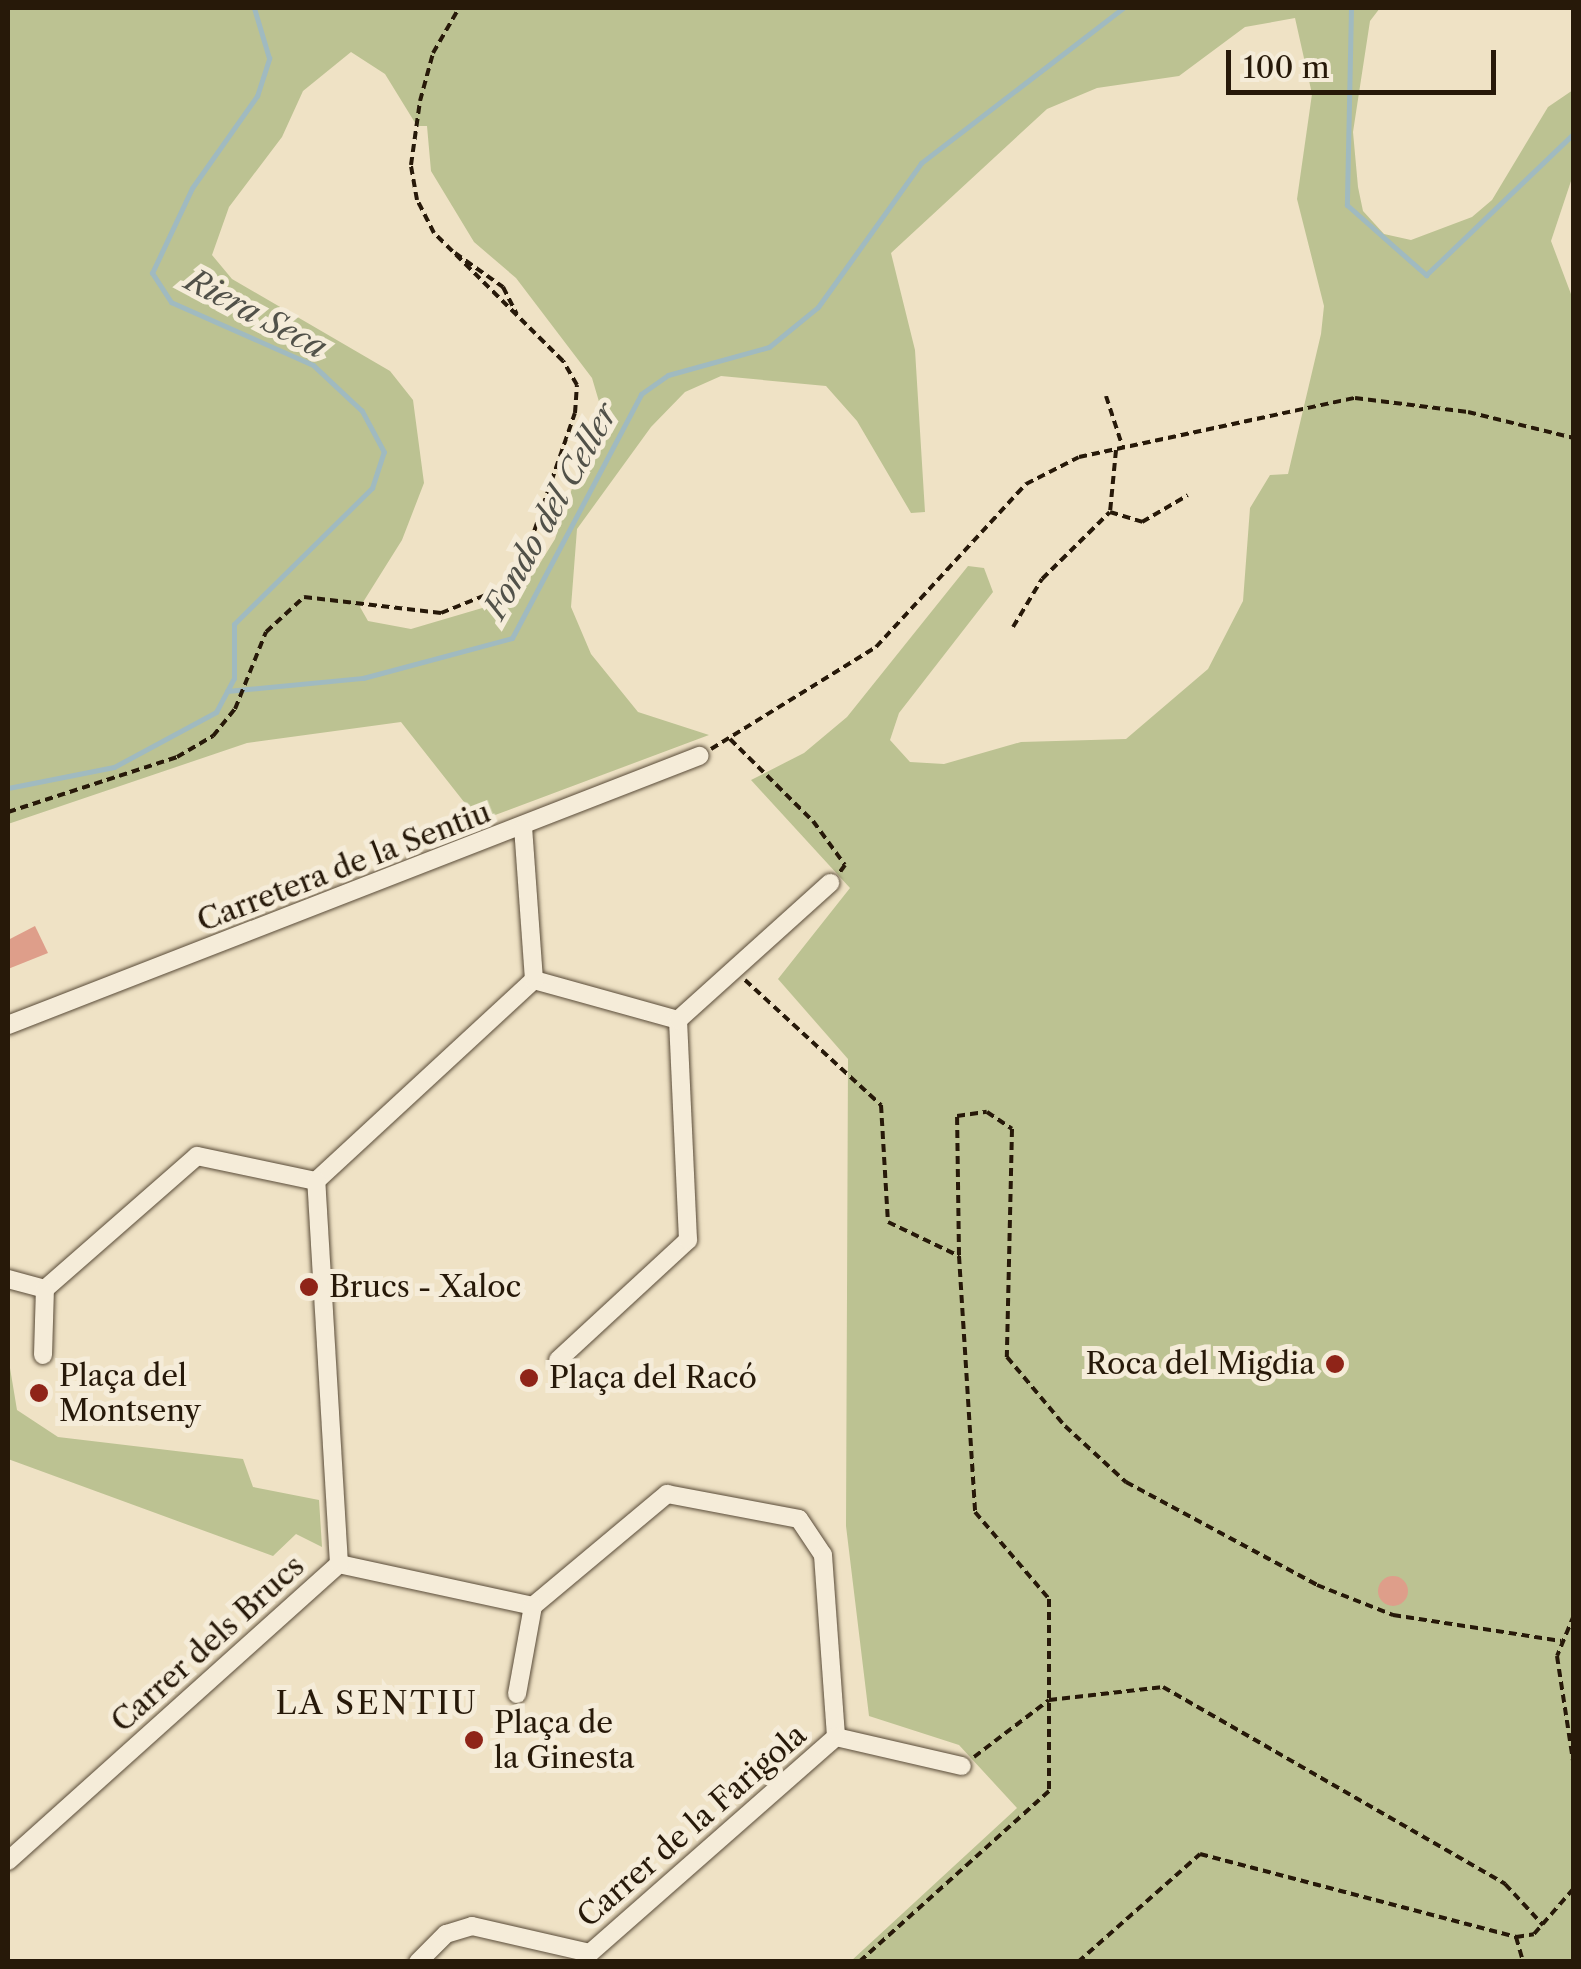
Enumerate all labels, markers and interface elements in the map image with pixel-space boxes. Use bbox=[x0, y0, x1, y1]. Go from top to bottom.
scale bar bbox=[1231, 30, 1501, 92]
text: 100 m bbox=[1243, 49, 1330, 86]
water label: Riera Seca bbox=[179, 261, 333, 367]
water label: Fondo del Celler bbox=[476, 397, 626, 625]
street label: Carretera de la Sentiu bbox=[192, 794, 496, 940]
place label: Brucs - Xaloc bbox=[329, 1269, 522, 1305]
marker: Brucs - Xaloc bbox=[298, 1276, 320, 1298]
place label: Roca del Migdia bbox=[1085, 1346, 1315, 1382]
marker: Roca del Migdia bbox=[1324, 1353, 1346, 1375]
place label: Plaça del Montseny bbox=[59, 1358, 201, 1428]
place label: Plaça del Racó bbox=[549, 1360, 757, 1396]
marker: Plaça del Racó bbox=[518, 1367, 540, 1389]
marker: Plaça del Montseny bbox=[28, 1382, 50, 1404]
street label: Carrer dels Brucs bbox=[104, 1548, 312, 1740]
district label: LA SENTIU bbox=[275, 1684, 479, 1722]
place label: Plaça de la Ginesta bbox=[494, 1705, 635, 1776]
street label: Carrer de la Farigola bbox=[570, 1717, 814, 1935]
marker: Plaça de la Ginesta bbox=[463, 1729, 485, 1751]

